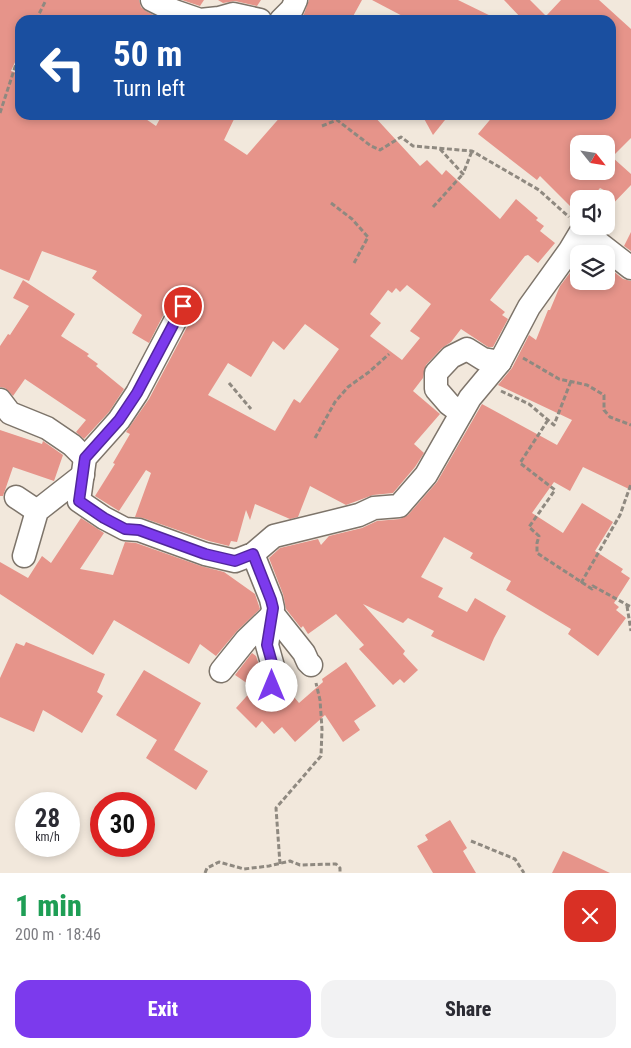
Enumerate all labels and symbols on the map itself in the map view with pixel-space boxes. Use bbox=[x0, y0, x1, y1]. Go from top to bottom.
north arrow bbox=[570, 135, 615, 180]
pin bbox=[162, 285, 204, 327]
position arrow bbox=[245, 659, 297, 711]
speed limit sign: 30 bbox=[90, 792, 155, 857]

